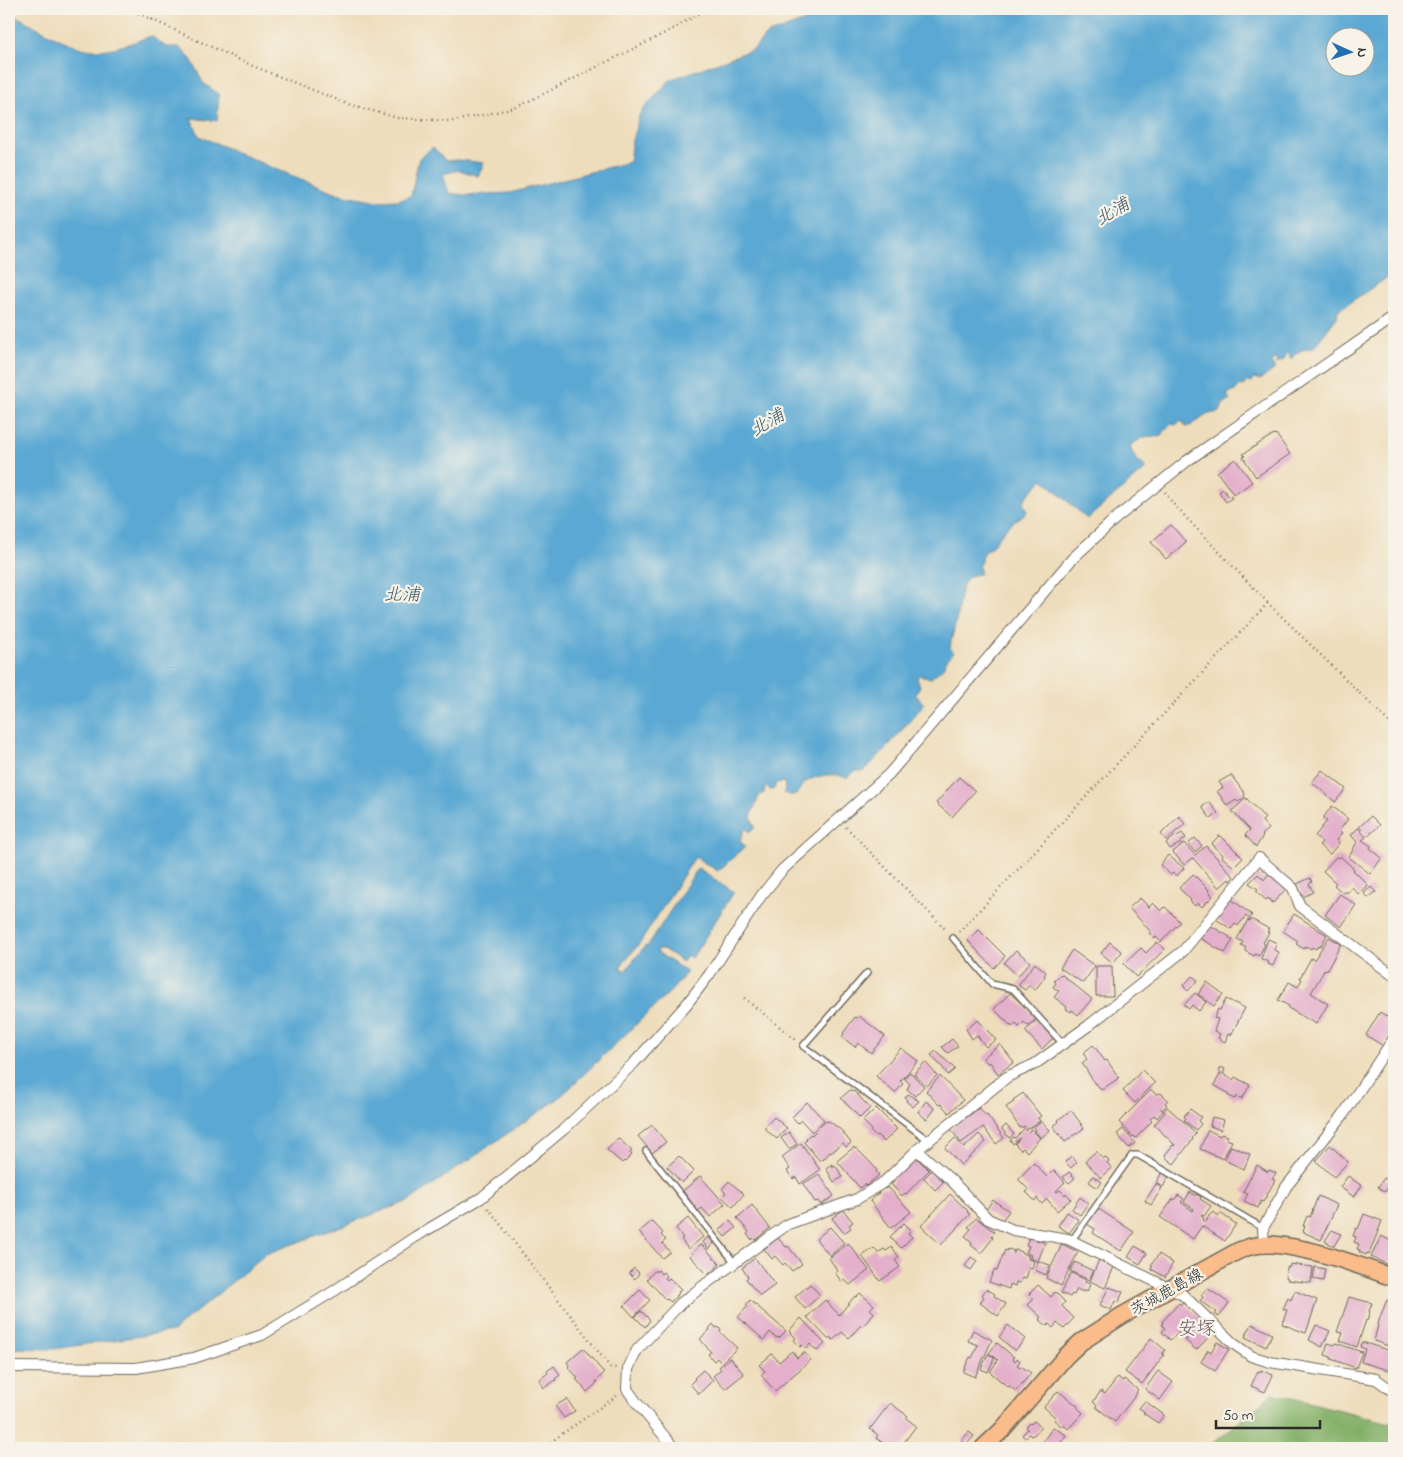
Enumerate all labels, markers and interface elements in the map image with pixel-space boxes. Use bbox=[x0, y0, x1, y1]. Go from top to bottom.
north arrow bbox=[1326, 28, 1376, 78]
text: N bbox=[1351, 47, 1372, 58]
water label: 北浦 bbox=[1091, 191, 1137, 233]
water label: 北浦 bbox=[746, 402, 792, 444]
water label: 北浦 bbox=[384, 583, 422, 609]
street label: 茨城鹿島線 bbox=[1126, 1263, 1208, 1323]
district label: 安塚 bbox=[1178, 1316, 1216, 1343]
scale bar bbox=[1216, 1397, 1319, 1429]
text: 50 m bbox=[1223, 1405, 1254, 1427]

